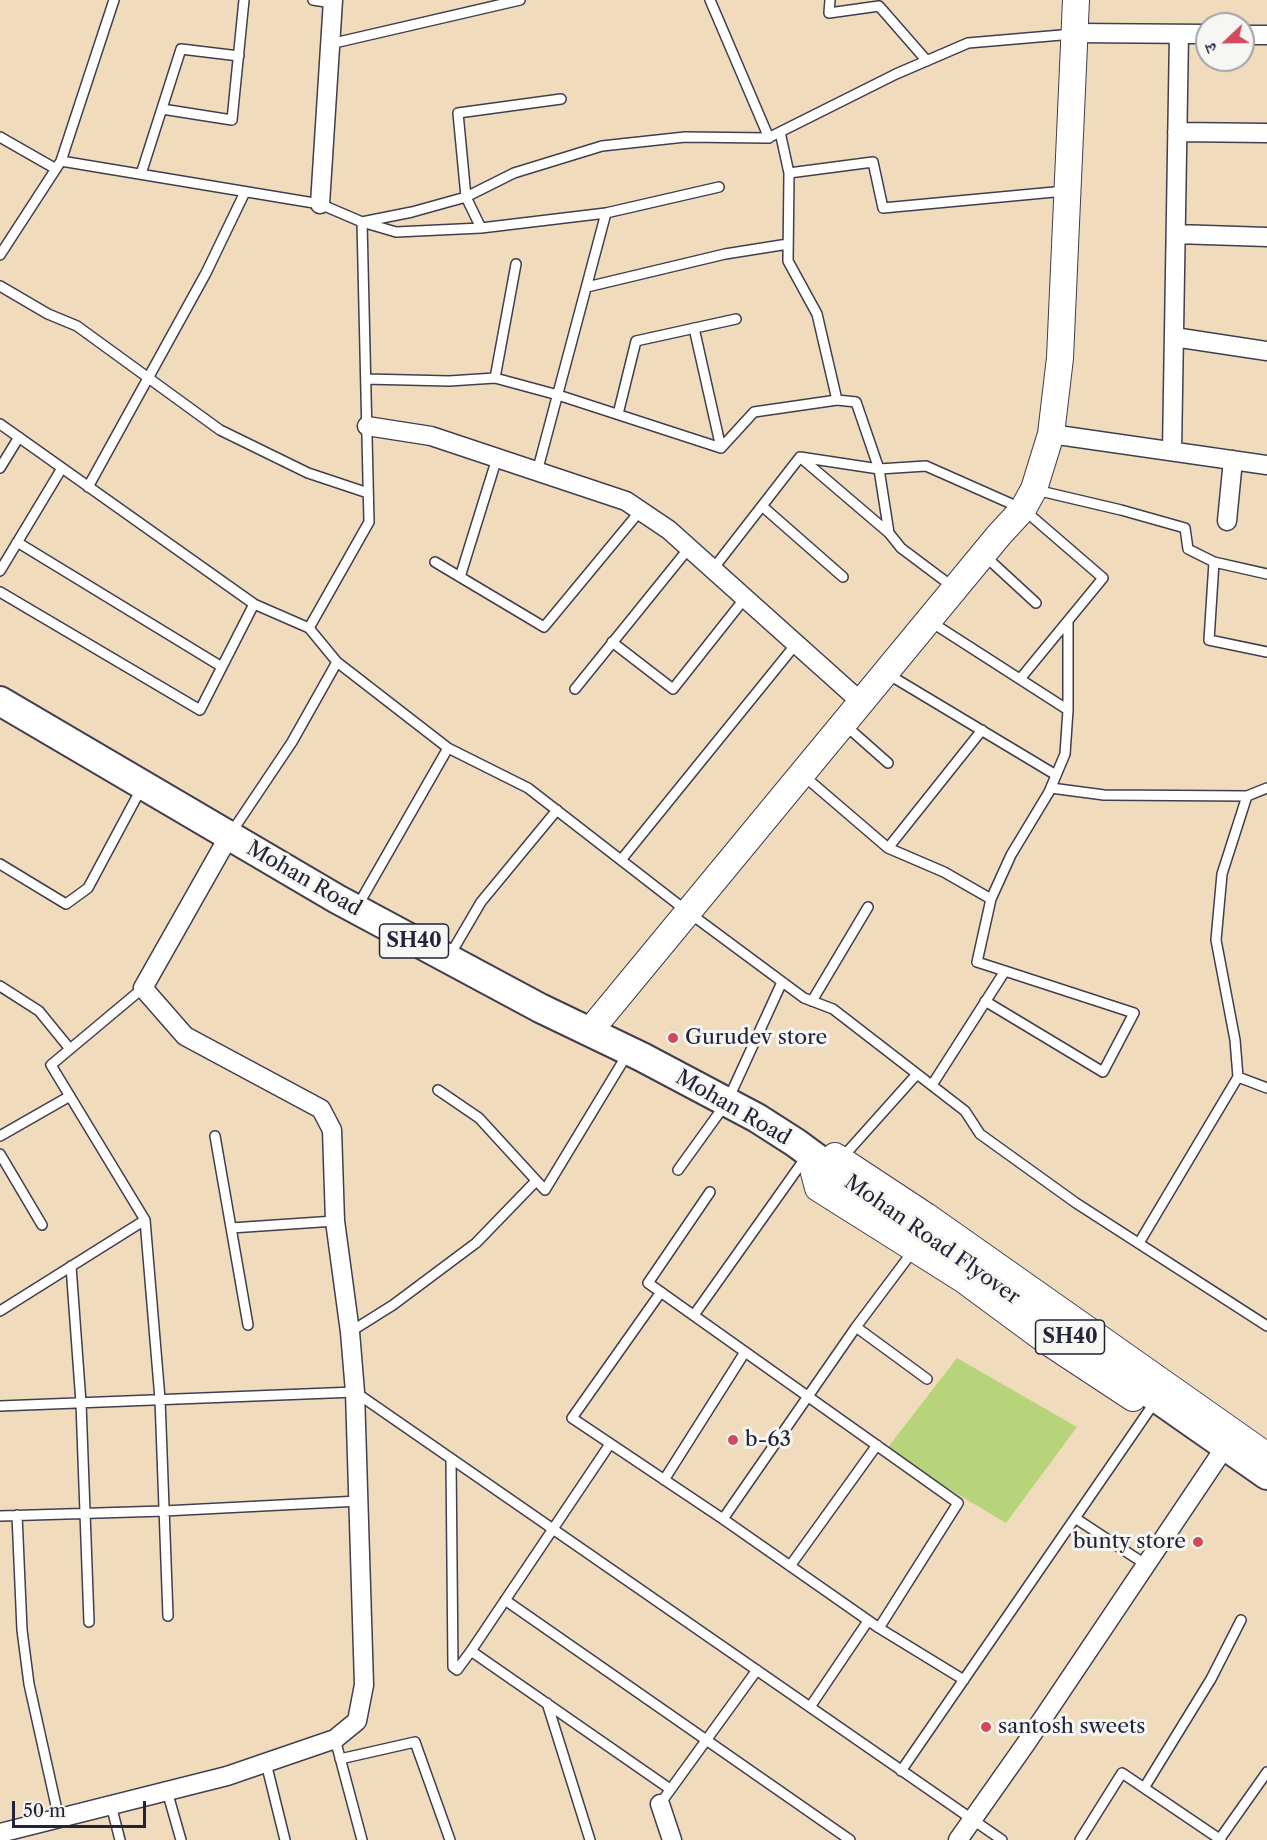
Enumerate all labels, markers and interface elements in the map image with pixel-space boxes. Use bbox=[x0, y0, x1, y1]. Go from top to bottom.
north arrow bbox=[1195, 12, 1255, 72]
text: उ bbox=[1199, 40, 1221, 56]
street label: Mohan Road bbox=[242, 836, 366, 922]
road number: SH40 bbox=[380, 924, 448, 958]
place label: Gurudev store bbox=[685, 1025, 827, 1051]
marker: Gurudev store bbox=[666, 1031, 680, 1045]
street label: Mohan Road bbox=[671, 1065, 795, 1151]
street label: Mohan Road Flyover bbox=[839, 1170, 1025, 1310]
road number: SH40 bbox=[1036, 1320, 1104, 1354]
place label: b-63 bbox=[745, 1427, 791, 1453]
marker: b-63 bbox=[726, 1433, 740, 1447]
place label: bunty store bbox=[1073, 1529, 1186, 1555]
marker: bunty store bbox=[1191, 1535, 1205, 1549]
place label: santosh sweets bbox=[998, 1714, 1145, 1740]
marker: santosh sweets bbox=[979, 1720, 993, 1734]
scale bar bbox=[15, 1789, 148, 1827]
text: 50 m bbox=[23, 1800, 66, 1822]

